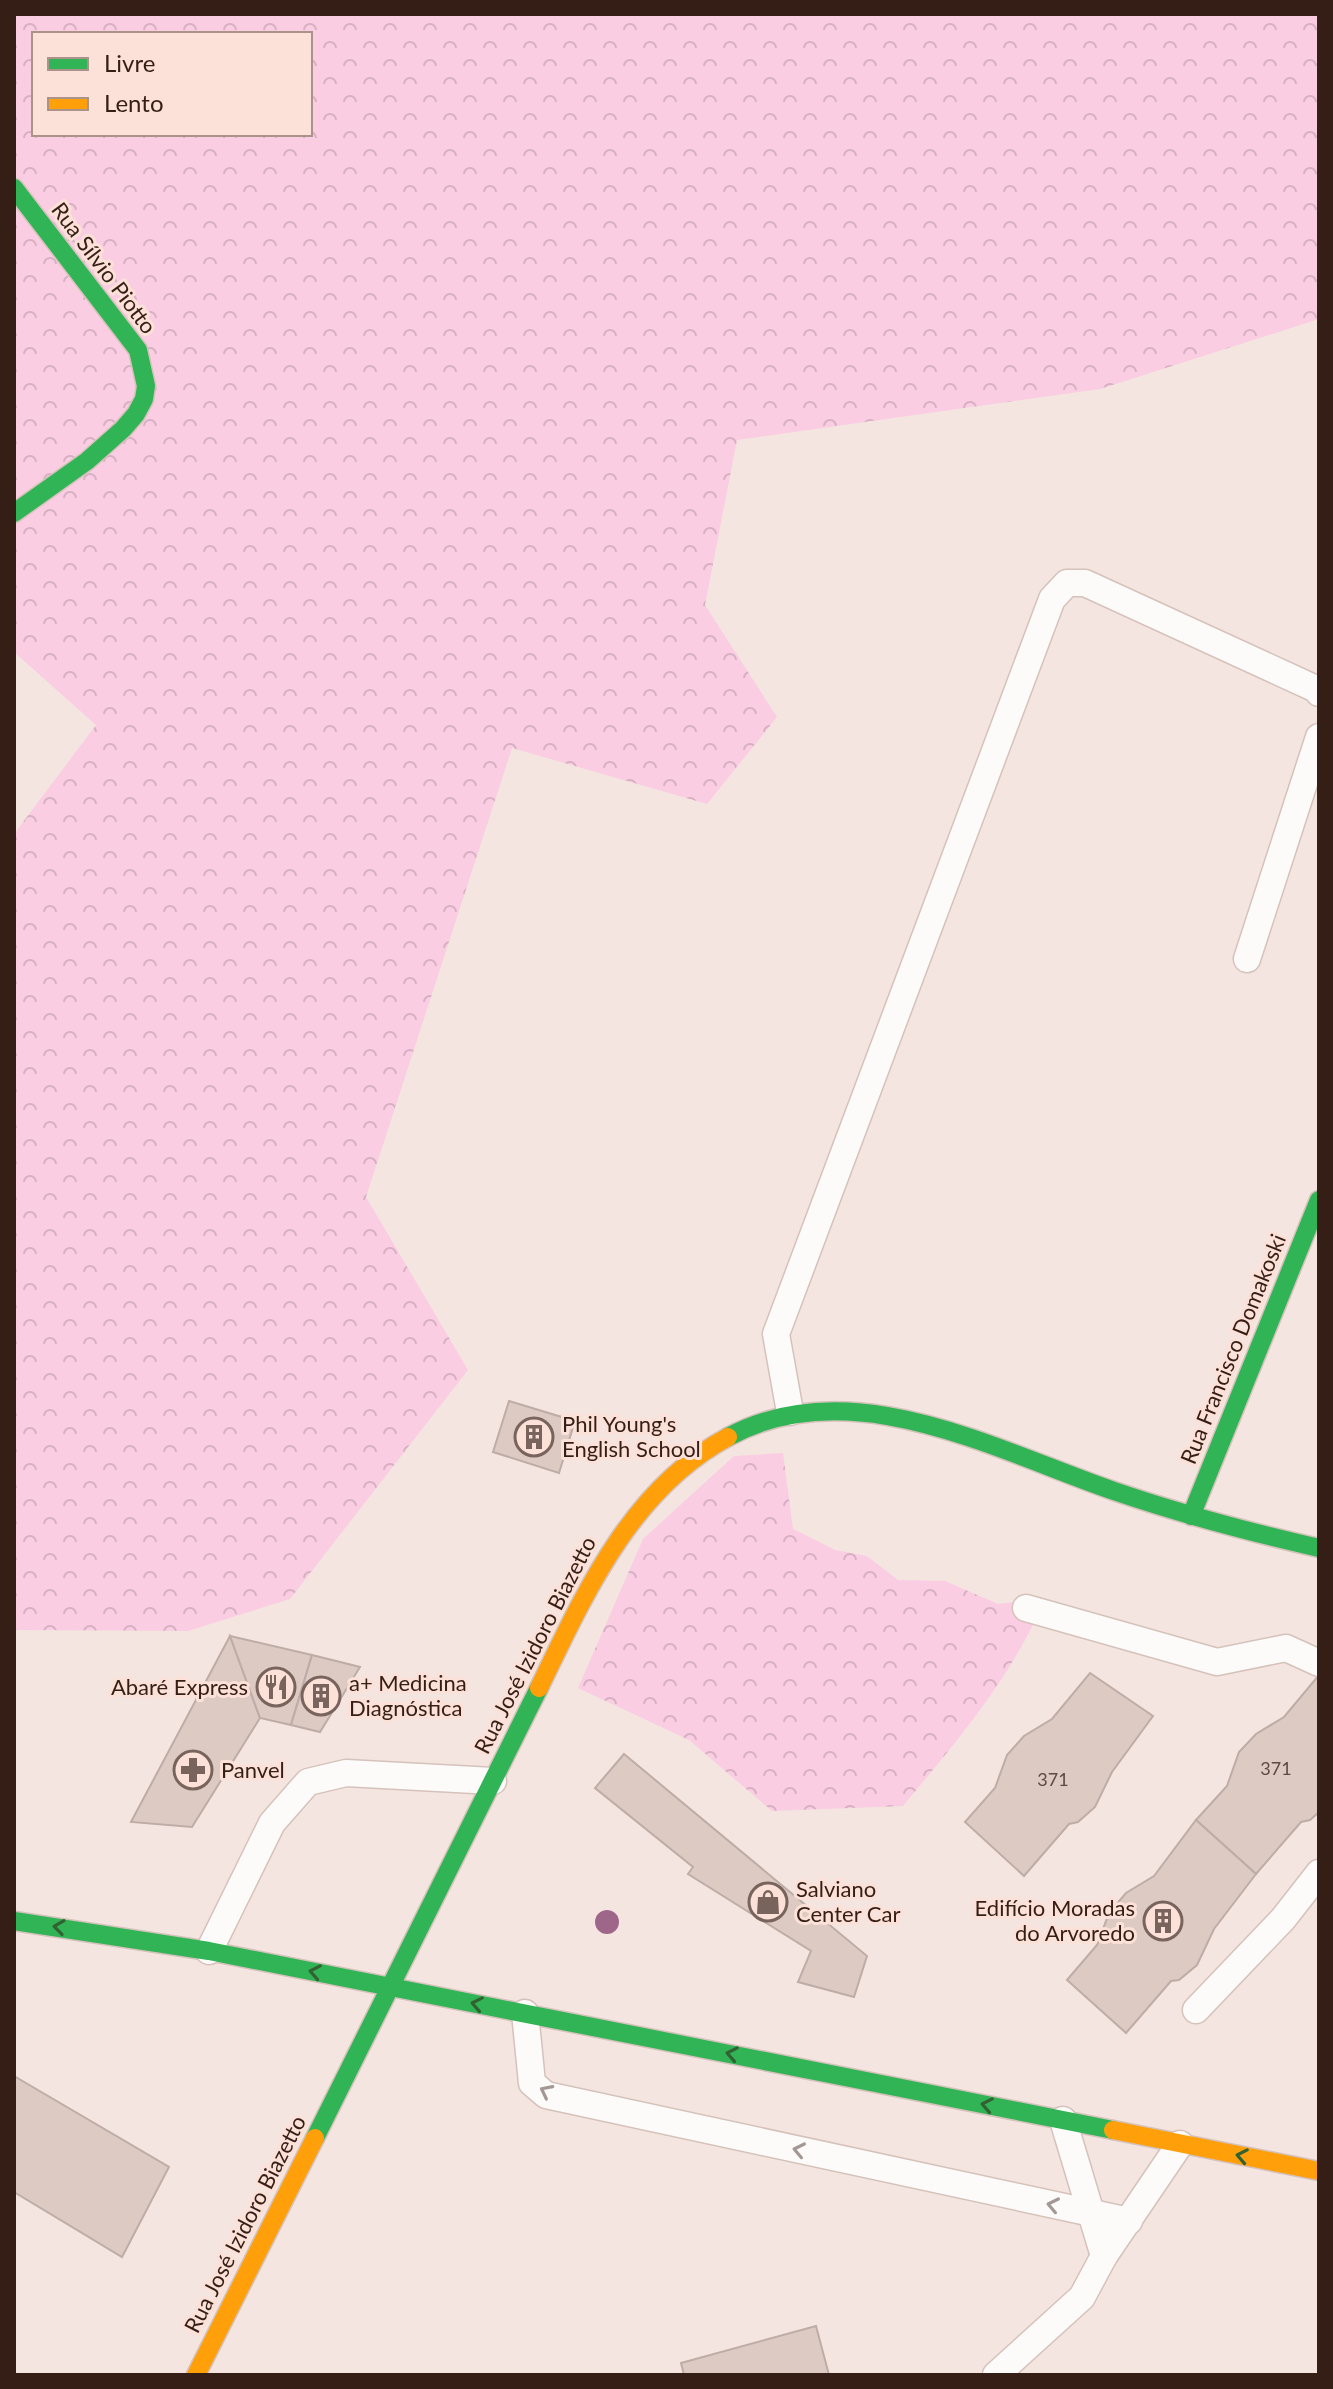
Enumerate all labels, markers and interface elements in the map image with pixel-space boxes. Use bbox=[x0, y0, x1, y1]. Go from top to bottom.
legend bbox=[32, 32, 312, 136]
text: Livre bbox=[104, 48, 155, 77]
text: Lento bbox=[104, 88, 164, 117]
street label: Rua Sílvio Piotto bbox=[46, 197, 163, 339]
street label: Rua Francisco Domakoski bbox=[1174, 1230, 1291, 1468]
place label: Phil Young's English School bbox=[562, 1410, 701, 1462]
building icon: Phil Young's English School bbox=[513, 1416, 555, 1458]
street label: Rua José Izidoro Biazetto bbox=[468, 1532, 601, 1758]
restaurant icon: Abaré Express bbox=[255, 1666, 297, 1708]
place label: a+ Medicina Diagnóstica bbox=[349, 1669, 467, 1721]
place label: Abaré Express bbox=[111, 1673, 248, 1700]
building icon: a+ Medicina Diagnóstica bbox=[300, 1675, 342, 1717]
pharmacy icon: Panvel bbox=[172, 1749, 214, 1791]
place label: Panvel bbox=[221, 1756, 285, 1783]
house number: 371 bbox=[1260, 1757, 1292, 1779]
house number: 371 bbox=[1037, 1768, 1069, 1790]
place label: Salviano Center Car bbox=[796, 1875, 900, 1927]
shop icon: Salviano Center Car bbox=[747, 1881, 789, 1923]
place label: Edifício Moradas do Arvoredo bbox=[975, 1894, 1135, 1946]
building icon: Edifício Moradas do Arvoredo bbox=[1142, 1900, 1184, 1942]
one-way arrow bbox=[52, 1919, 66, 1936]
one-way arrow bbox=[308, 1964, 322, 1981]
one-way arrow bbox=[471, 1996, 484, 2013]
one-way arrow bbox=[726, 2047, 739, 2064]
one-way arrow bbox=[540, 2086, 554, 2101]
one-way arrow bbox=[981, 2097, 995, 2114]
street label: Rua José Izidoro Biazetto bbox=[178, 2111, 311, 2337]
one-way arrow bbox=[792, 2142, 806, 2159]
one-way arrow bbox=[1236, 2148, 1249, 2165]
one-way arrow bbox=[1046, 2197, 1060, 2214]

